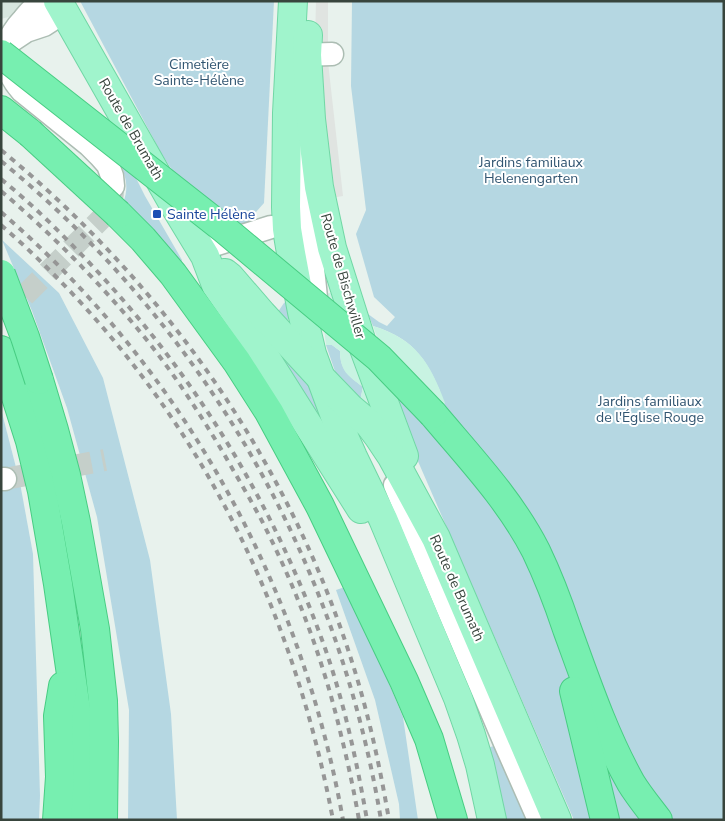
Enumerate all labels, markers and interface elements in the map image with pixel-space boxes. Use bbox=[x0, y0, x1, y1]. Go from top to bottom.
park label: Cimetière Sainte-Hélène bbox=[154, 55, 244, 90]
street label: Route de Brumath bbox=[94, 75, 168, 183]
park label: Jardins familiaux Helenengarten bbox=[478, 153, 584, 188]
place label: Sainte Hélène bbox=[167, 205, 255, 224]
marker: Sainte Hélène bbox=[151, 208, 163, 220]
street label: Route de Bischwiller bbox=[316, 211, 370, 341]
park label: Jardins familiaux de l'Église Rouge bbox=[596, 392, 704, 427]
street label: Route de Brumath bbox=[425, 532, 489, 644]

